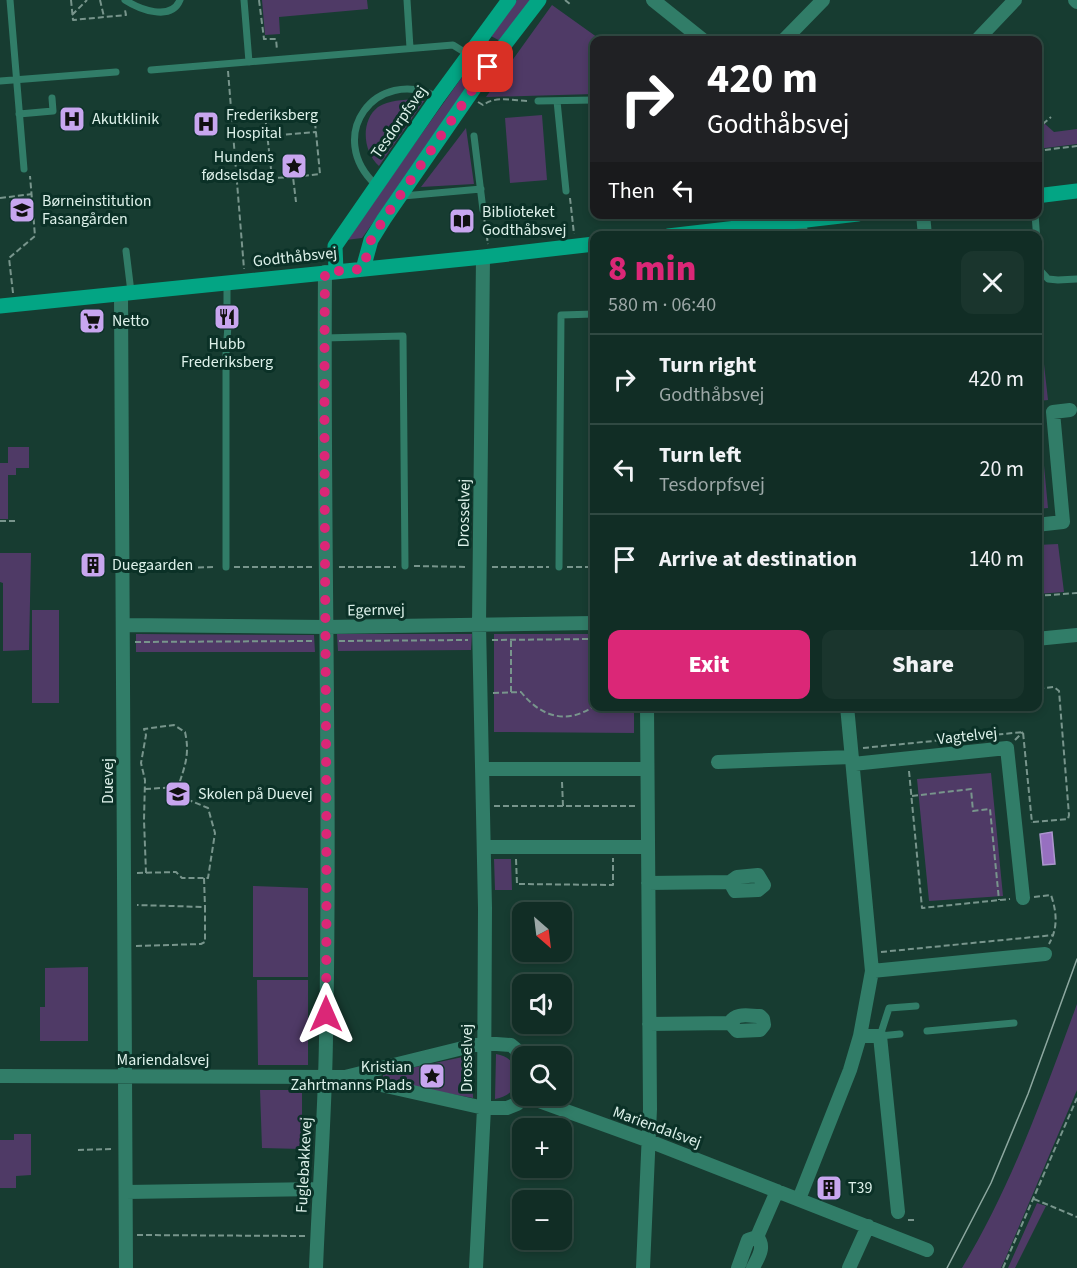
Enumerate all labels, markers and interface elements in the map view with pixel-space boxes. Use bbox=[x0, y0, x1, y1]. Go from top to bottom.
pin bbox=[462, 41, 513, 92]
text: 420 m bbox=[707, 49, 818, 109]
icon: arrive bbox=[471, 50, 504, 83]
icon: right bbox=[608, 60, 686, 138]
street label: Tesdorpfsvej bbox=[366, 81, 432, 163]
hospital icon: Akutklinik bbox=[57, 104, 87, 134]
place label: Frederiksberg Hospital bbox=[226, 104, 318, 144]
text: Godthåbsvej bbox=[707, 105, 849, 144]
place label: Akutklinik bbox=[92, 108, 159, 130]
hospital icon: Frederiksberg Hospital bbox=[191, 109, 221, 139]
place label: Hundens fødselsdag bbox=[202, 146, 274, 186]
place icon: Hundens fødselsdag bbox=[279, 151, 309, 181]
icon: left bbox=[667, 174, 700, 207]
text: Then bbox=[608, 175, 655, 207]
place label: Børneinstitution Fasangården bbox=[42, 190, 152, 230]
school or university icon: Børneinstitution Fasangården bbox=[7, 195, 37, 225]
place label: Biblioteket Godthåbsvej bbox=[482, 201, 566, 241]
library icon: Biblioteket Godthåbsvej bbox=[447, 206, 477, 236]
street label: Godthåbsvej bbox=[252, 242, 338, 272]
text: 8 min bbox=[608, 243, 696, 294]
button: close bbox=[961, 251, 1024, 314]
text: 580 m · 06:40 bbox=[608, 291, 716, 319]
restaurant icon: Hubb Frederiksberg bbox=[212, 302, 242, 332]
supermarket icon: Netto bbox=[77, 306, 107, 336]
place label: Netto bbox=[112, 310, 149, 332]
place label: Hubb Frederiksberg bbox=[181, 333, 273, 373]
text: Turn right bbox=[659, 349, 756, 381]
icon: right bbox=[608, 363, 641, 396]
text: 420 m bbox=[969, 363, 1024, 395]
text: Godthåbsvej bbox=[659, 381, 765, 409]
text: Turn left bbox=[659, 439, 741, 471]
icon: left bbox=[608, 453, 641, 486]
text: 20 m bbox=[979, 453, 1024, 485]
text: Tesdorpfsvej bbox=[659, 471, 765, 499]
street label: Drosselvej bbox=[452, 479, 476, 547]
icon: arrive bbox=[608, 543, 641, 576]
text: Arrive at destination bbox=[659, 543, 857, 575]
text: 140 m bbox=[969, 543, 1024, 575]
building icon: Duegaarden bbox=[78, 550, 108, 580]
place label: Duegaarden bbox=[112, 554, 193, 576]
street label: Egernvej bbox=[347, 598, 405, 622]
button: Exit bbox=[608, 630, 810, 699]
button: Share bbox=[822, 630, 1024, 699]
street label: Vagtelvej bbox=[936, 722, 998, 750]
street label: Duevej bbox=[97, 758, 119, 804]
school or university icon: Skolen på Duevej bbox=[163, 779, 193, 809]
place label: Skolen på Duevej bbox=[198, 783, 313, 805]
north arrow bbox=[512, 902, 572, 962]
map controls bbox=[512, 902, 572, 1250]
button: sound bbox=[512, 974, 572, 1034]
position arrow bbox=[294, 982, 358, 1046]
street label: Drosselvej bbox=[456, 1024, 478, 1092]
button: search bbox=[512, 1046, 572, 1106]
street label: Mariendalsvej bbox=[117, 1049, 209, 1071]
place label: Kristian Zahrtmanns Plads bbox=[290, 1056, 412, 1096]
place icon: Kristian Zahrtmanns Plads bbox=[417, 1061, 447, 1091]
street label: Mariendalsvej bbox=[610, 1101, 704, 1153]
street label: Fuglebakkevej bbox=[291, 1116, 317, 1214]
button: + bbox=[512, 1118, 572, 1178]
building icon: T39 bbox=[814, 1173, 844, 1203]
place label: T39 bbox=[848, 1177, 873, 1199]
button: − bbox=[512, 1190, 572, 1250]

